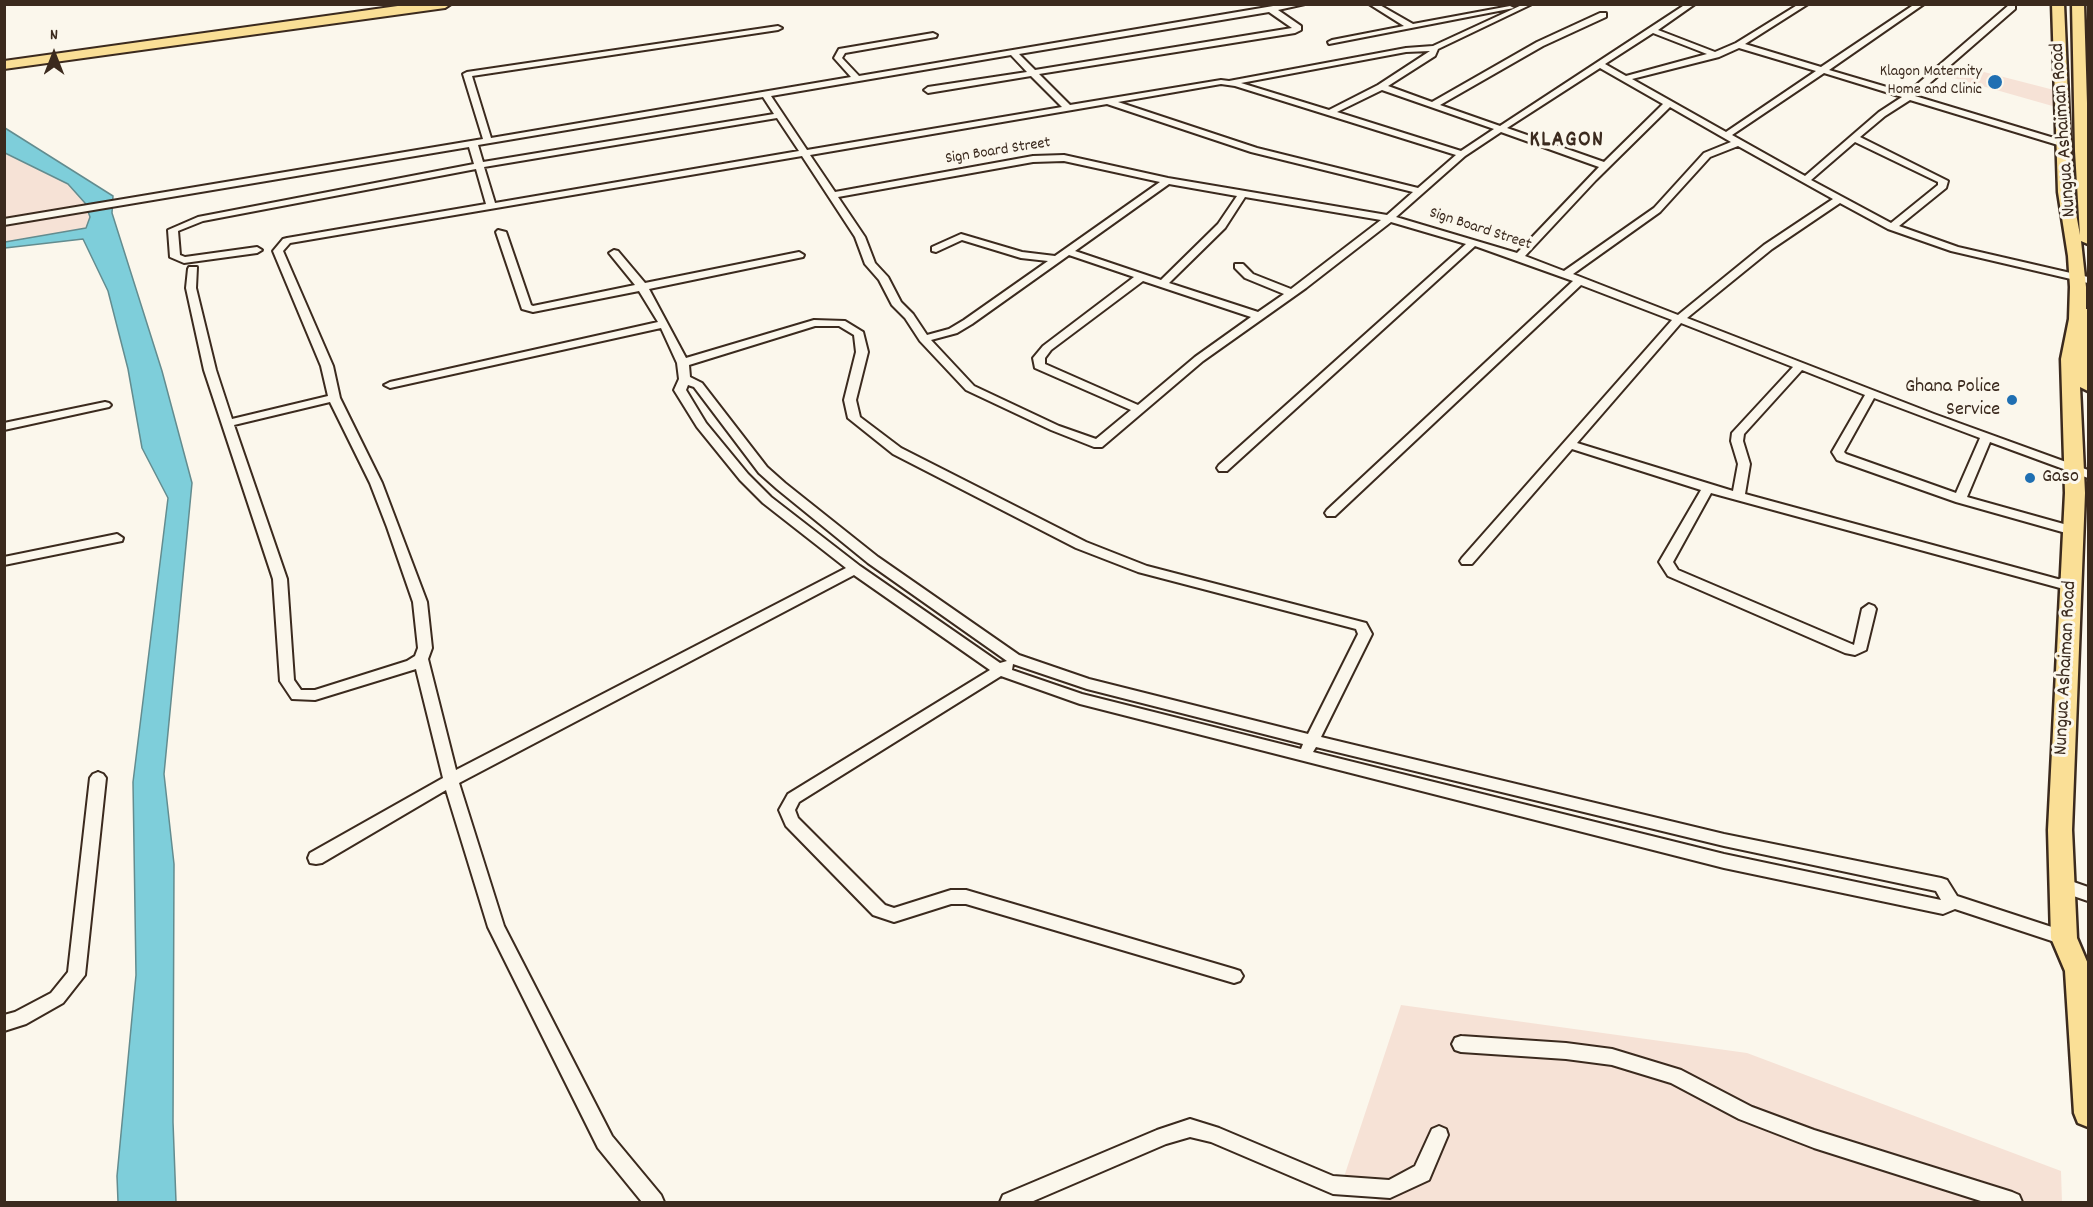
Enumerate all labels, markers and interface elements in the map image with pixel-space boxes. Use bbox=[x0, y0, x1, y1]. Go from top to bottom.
north arrow bbox=[24, 24, 84, 84]
text: N bbox=[50, 24, 58, 47]
street label: Nungua Ashaiman Road bbox=[2047, 42, 2083, 218]
place label: Klagon Maternity Home and Clinic bbox=[1880, 63, 1982, 101]
marker: Klagon Maternity Home and Clinic bbox=[1986, 73, 2004, 91]
district label: KLAGON bbox=[1530, 129, 1604, 155]
street label: Sign Board Street bbox=[944, 134, 1052, 170]
street label: Sign Board Street bbox=[1427, 204, 1533, 256]
place label: Ghana Police Service bbox=[1905, 376, 2000, 423]
marker: Ghana Police Service bbox=[2005, 393, 2019, 407]
place label: Gaso bbox=[2042, 466, 2079, 490]
marker: Gaso bbox=[2023, 471, 2037, 485]
street label: Nungua Ashaiman Road bbox=[2050, 580, 2084, 756]

